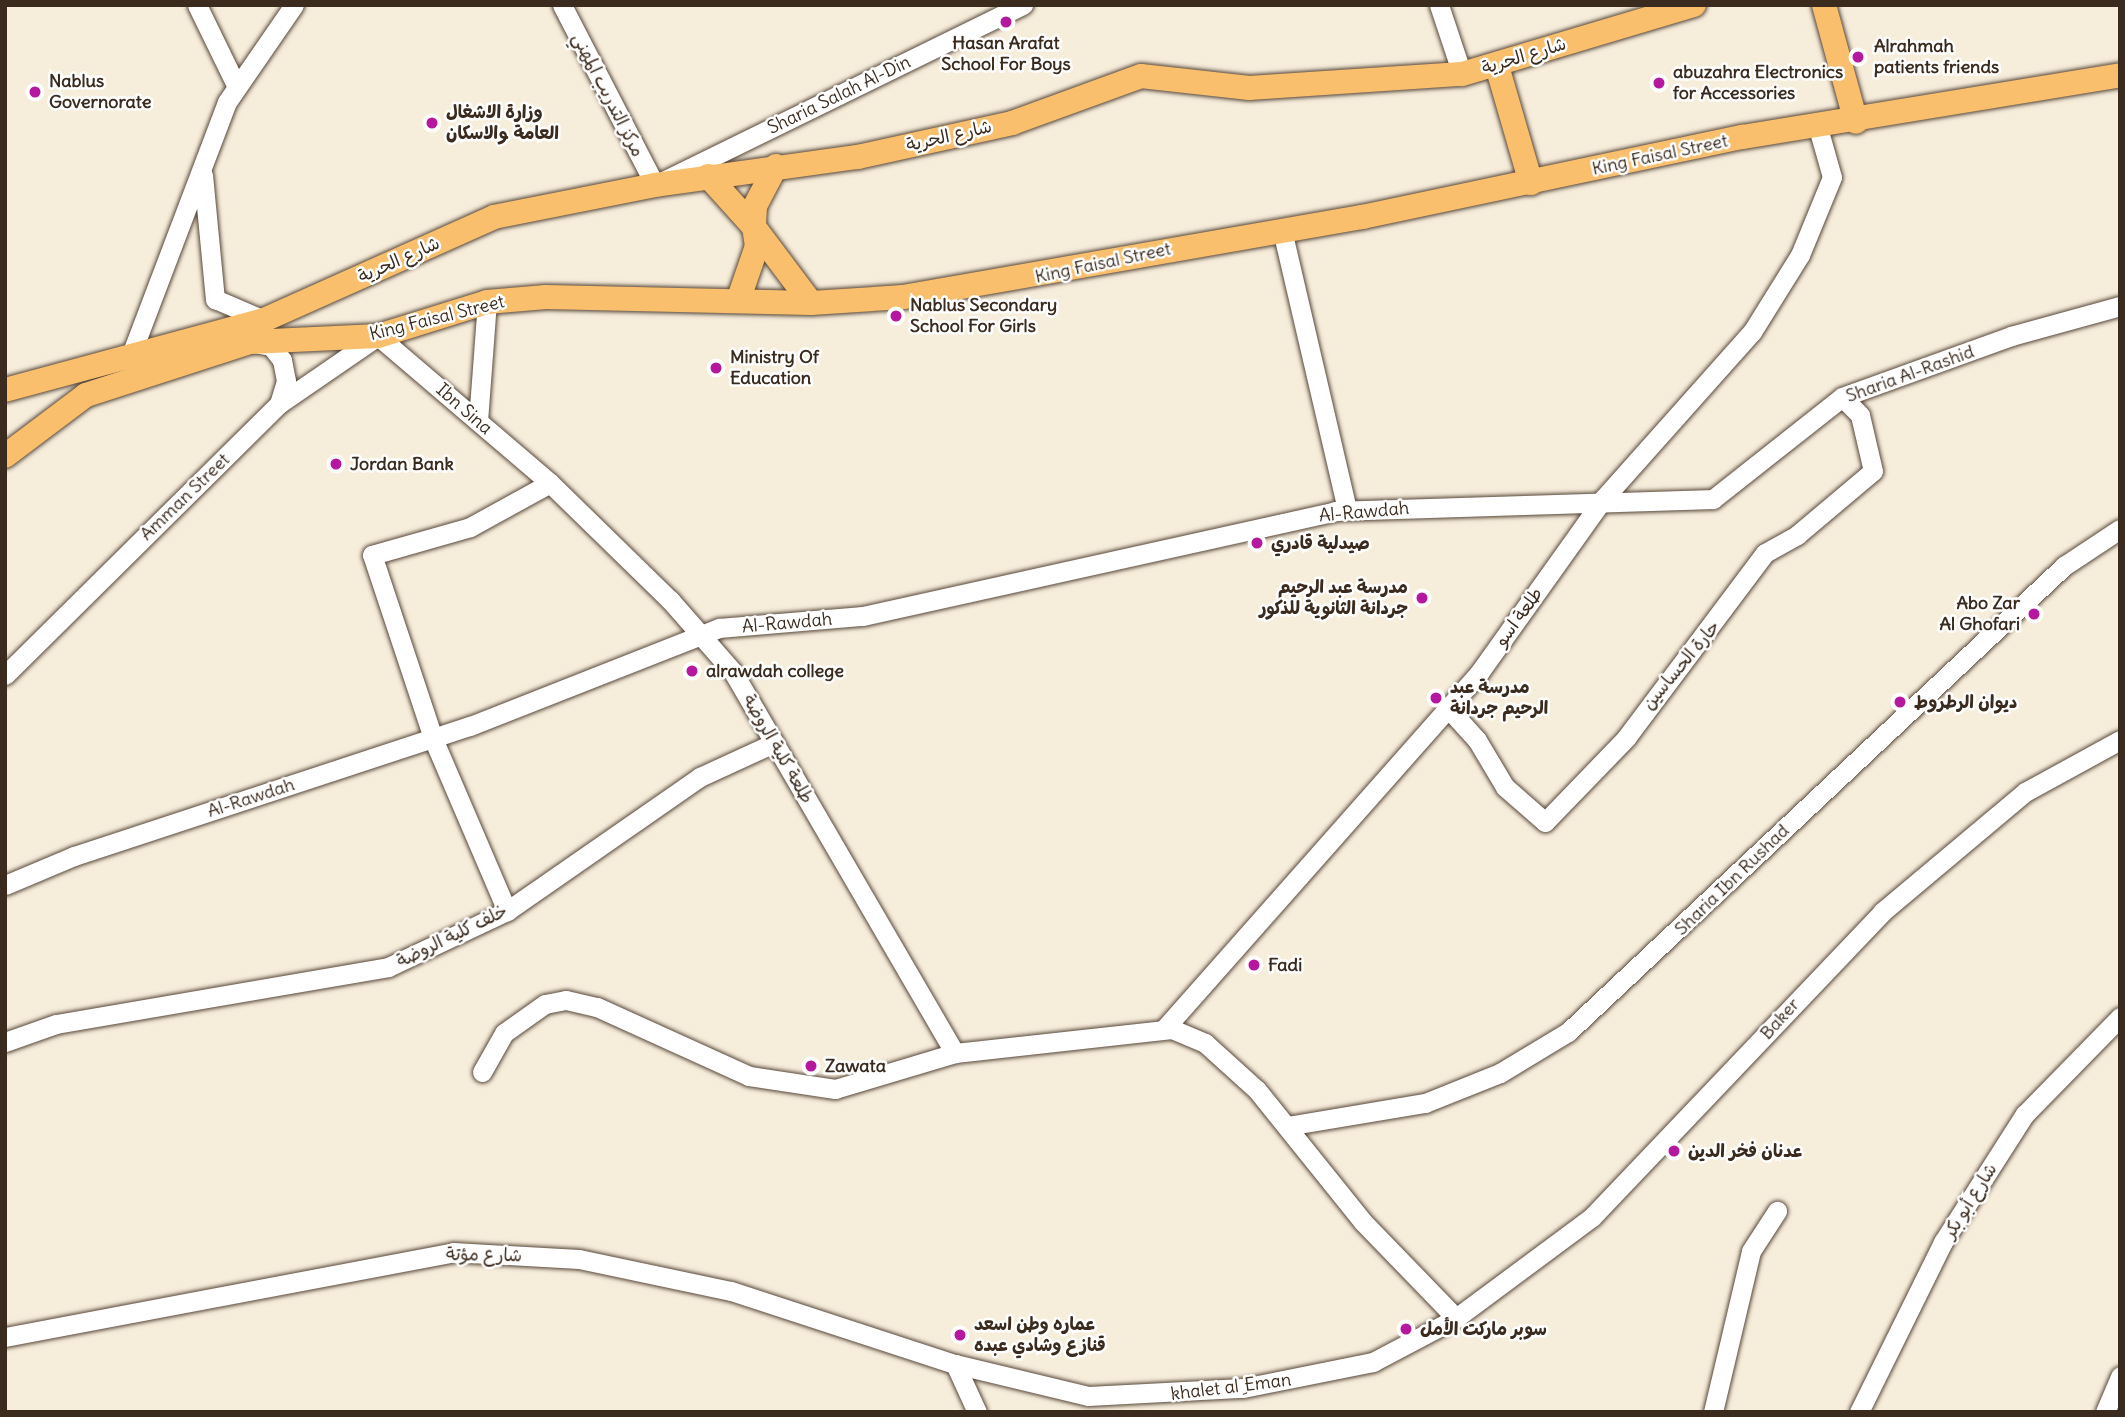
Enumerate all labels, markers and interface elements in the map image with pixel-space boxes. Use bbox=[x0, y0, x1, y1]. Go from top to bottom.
marker: Hasan Arafat School For Boys bbox=[998, 14, 1014, 30]
street label: مركز التدريب المهني bbox=[567, 29, 649, 161]
place label: Hasan Arafat School For Boys bbox=[941, 33, 1071, 76]
street label: شارع الحرية bbox=[1479, 33, 1569, 79]
place label: Alrahmah patients friends bbox=[1874, 36, 1999, 78]
marker: Alrahmah patients friends bbox=[1848, 47, 1868, 67]
street label: Sharia Salah Al-Din bbox=[764, 51, 914, 139]
place label: abuzahra Electronics for Accessories bbox=[1673, 62, 1843, 104]
place label: Nablus Governorate bbox=[49, 71, 151, 114]
marker: abuzahra Electronics for Accessories bbox=[1651, 75, 1667, 91]
marker: Nablus Governorate bbox=[27, 84, 43, 100]
place label: وزارة الاشغال العامة والاسكان bbox=[446, 102, 559, 144]
marker: وزارة الاشغال العامة والاسكان bbox=[424, 115, 440, 131]
street label: شارع الحرية bbox=[904, 116, 994, 156]
street label: King Faisal Street bbox=[1590, 130, 1730, 180]
street label: شارع الحرية bbox=[355, 232, 443, 288]
street label: King Faisal Street bbox=[1033, 238, 1173, 288]
street label: King Faisal Street bbox=[367, 291, 507, 345]
place label: Nablus Secondary School For Girls bbox=[910, 295, 1057, 338]
marker: Nablus Secondary School For Girls bbox=[888, 308, 904, 324]
street label: Sharia Al-Rashid bbox=[1843, 341, 1977, 407]
place label: Ministry Of Education bbox=[730, 347, 819, 390]
marker: Ministry Of Education bbox=[708, 360, 724, 376]
street label: Ibn Sina bbox=[432, 379, 496, 439]
street label: Amman Street bbox=[136, 449, 234, 545]
place label: Jordan Bank bbox=[350, 453, 454, 475]
marker: Jordan Bank bbox=[328, 456, 344, 472]
street label: Al-Rawdah bbox=[1318, 497, 1410, 527]
place label: صيدلية قادري bbox=[1271, 532, 1370, 554]
marker: صيدلية قادري bbox=[1249, 535, 1265, 551]
place label: مدرسة عبد الرحيم جردانة الثانوية للذكور bbox=[1260, 577, 1408, 620]
street label: طلعة اسو bbox=[1490, 583, 1548, 651]
marker: مدرسة عبد الرحيم جردانة الثانوية للذكور bbox=[1414, 590, 1430, 606]
place label: Abo Zar Al Ghofari bbox=[1939, 593, 2020, 636]
marker: Abo Zar Al Ghofari bbox=[2026, 606, 2042, 622]
street label: Al-Rawdah bbox=[741, 608, 833, 638]
street label: حارة الحساسين bbox=[1637, 616, 1725, 714]
place label: alrawdah college bbox=[706, 660, 844, 682]
marker: alrawdah college bbox=[684, 663, 700, 679]
place label: مدرسة عبد الرحيم جردانة bbox=[1450, 677, 1548, 720]
marker: مدرسة عبد الرحيم جردانة bbox=[1428, 690, 1444, 706]
street label: طلعة كلية الروضة bbox=[738, 691, 818, 807]
place label: ديوان الرطروط bbox=[1914, 691, 2017, 713]
marker: ديوان الرطروط bbox=[1892, 694, 1908, 710]
street label: Al-Rawdah bbox=[205, 774, 297, 822]
street label: Sharia Ibn Rushad bbox=[1670, 820, 1794, 940]
street label: خلف كلية الروضة bbox=[393, 900, 511, 972]
place label: Fadi bbox=[1268, 954, 1302, 976]
marker: Fadi bbox=[1246, 957, 1262, 973]
street label: Baker bbox=[1756, 994, 1804, 1044]
place label: Zawata bbox=[825, 1055, 886, 1077]
marker: Zawata bbox=[803, 1058, 819, 1074]
place label: عدنان فخر الدين bbox=[1688, 1140, 1803, 1162]
marker: عدنان فخر الدين bbox=[1666, 1143, 1682, 1159]
street label: شارع أبو بكر bbox=[1938, 1159, 2002, 1243]
street label: شارع مؤتة bbox=[446, 1244, 522, 1266]
place label: عماره وطن اسعد قنازع وشادي عبده bbox=[974, 1314, 1106, 1356]
place label: سوبر ماركت الأمل bbox=[1420, 1318, 1547, 1340]
marker: سوبر ماركت الأمل bbox=[1398, 1321, 1414, 1337]
marker: عماره وطن اسعد قنازع وشادي عبده bbox=[952, 1327, 968, 1343]
street label: khalet al ِEman bbox=[1170, 1369, 1292, 1405]

